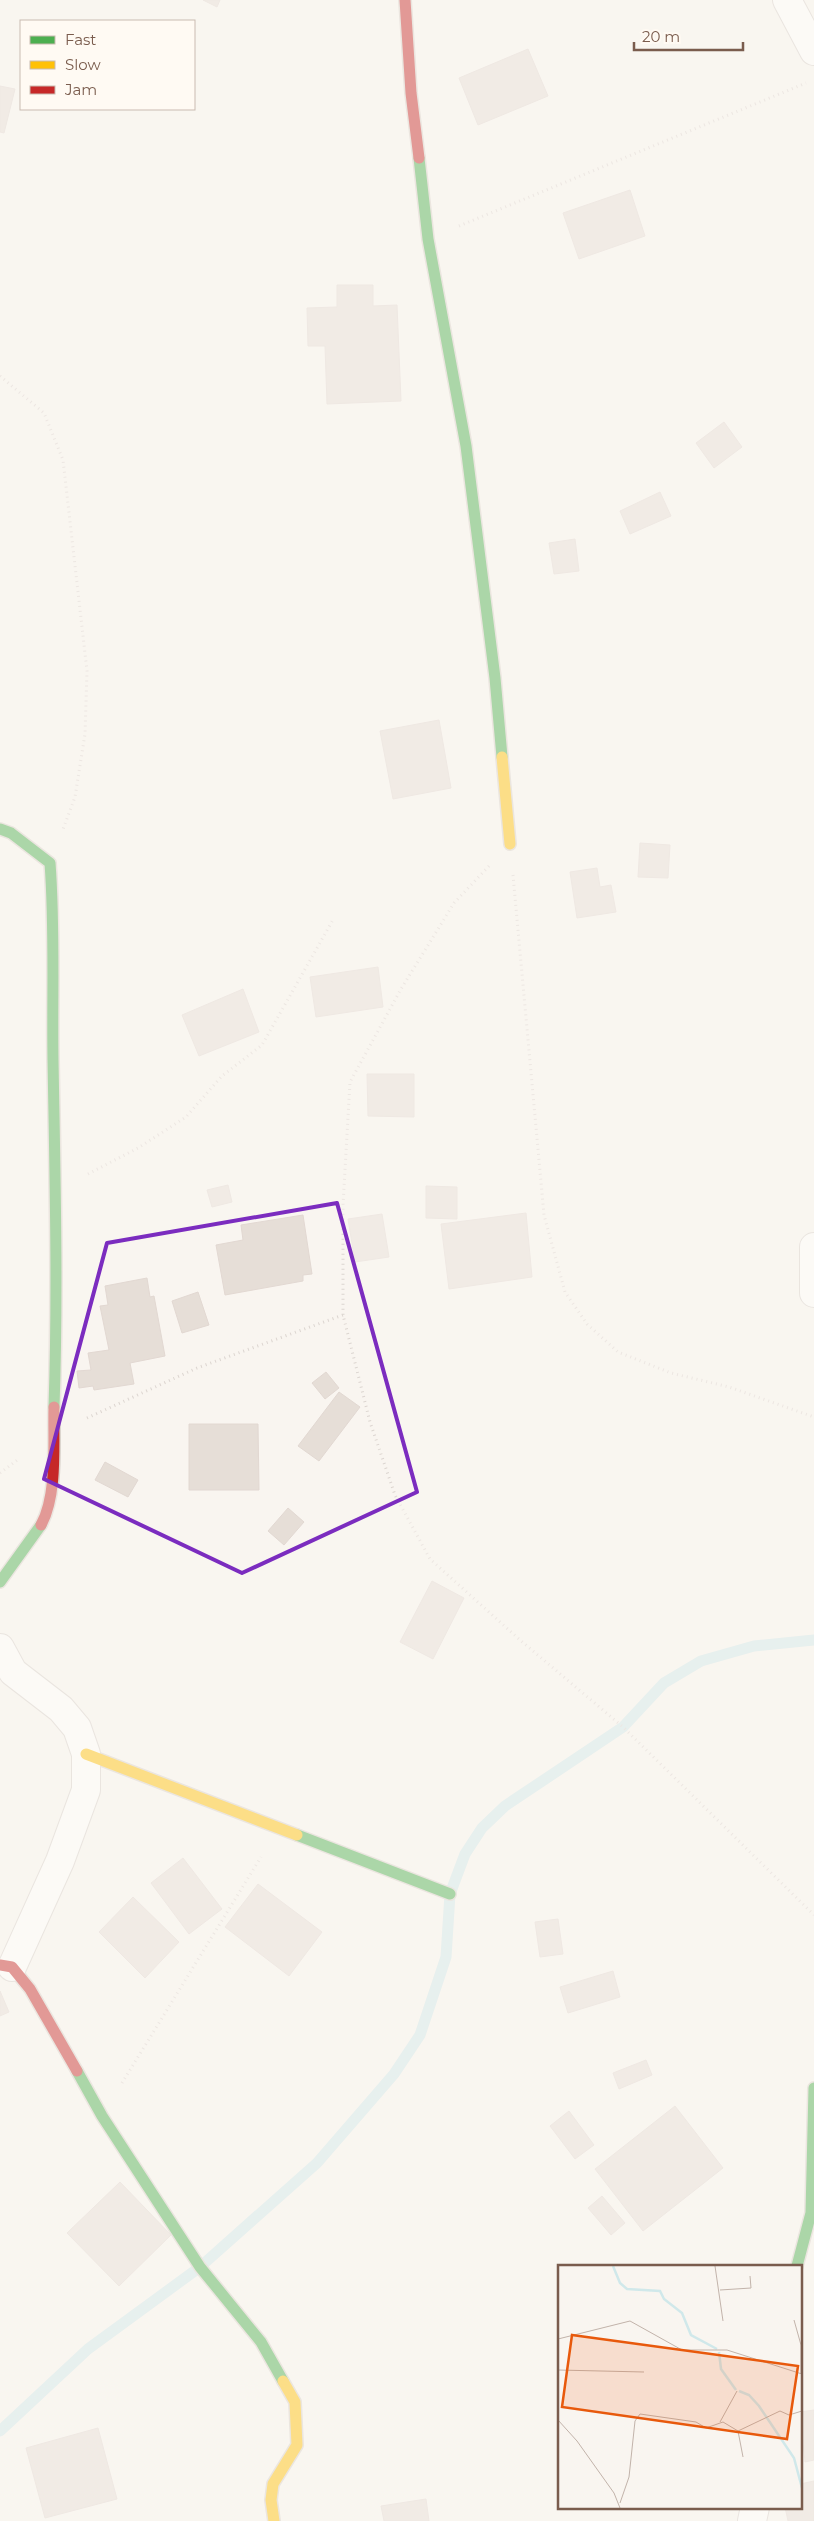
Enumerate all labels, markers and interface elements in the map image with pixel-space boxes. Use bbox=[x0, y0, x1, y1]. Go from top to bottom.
legend bbox=[20, 20, 195, 110]
scale bar bbox=[634, 20, 743, 52]
text: 20 m bbox=[642, 27, 680, 46]
text: Fast bbox=[65, 30, 96, 49]
text: Slow bbox=[65, 55, 101, 74]
text: Jam bbox=[64, 80, 97, 99]
inset map bbox=[558, 2265, 802, 2508]

